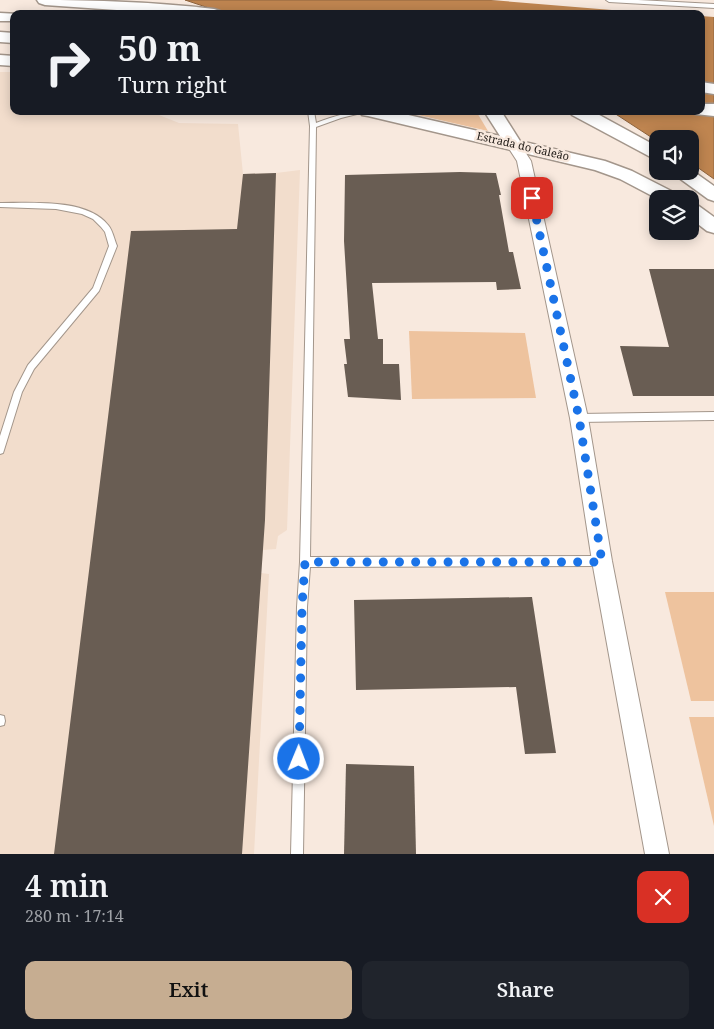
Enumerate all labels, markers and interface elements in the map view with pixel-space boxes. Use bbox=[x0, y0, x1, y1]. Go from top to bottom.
text: 50 m bbox=[118, 24, 201, 71]
icon: right bbox=[35, 30, 100, 95]
text: Turn right bbox=[118, 69, 227, 99]
street label: Estrada do Galeão bbox=[475, 128, 571, 163]
map controls bbox=[649, 130, 699, 240]
button: sound bbox=[649, 130, 699, 180]
pin bbox=[511, 177, 553, 219]
icon: arrive bbox=[518, 184, 546, 212]
button: layers bbox=[649, 190, 699, 240]
position arrow bbox=[272, 732, 324, 784]
text: 4 min bbox=[25, 865, 109, 906]
button: close bbox=[637, 871, 689, 923]
text: 280 m · 17:14 bbox=[25, 905, 124, 927]
button: Exit bbox=[25, 961, 352, 1019]
button: Share bbox=[362, 961, 689, 1019]

